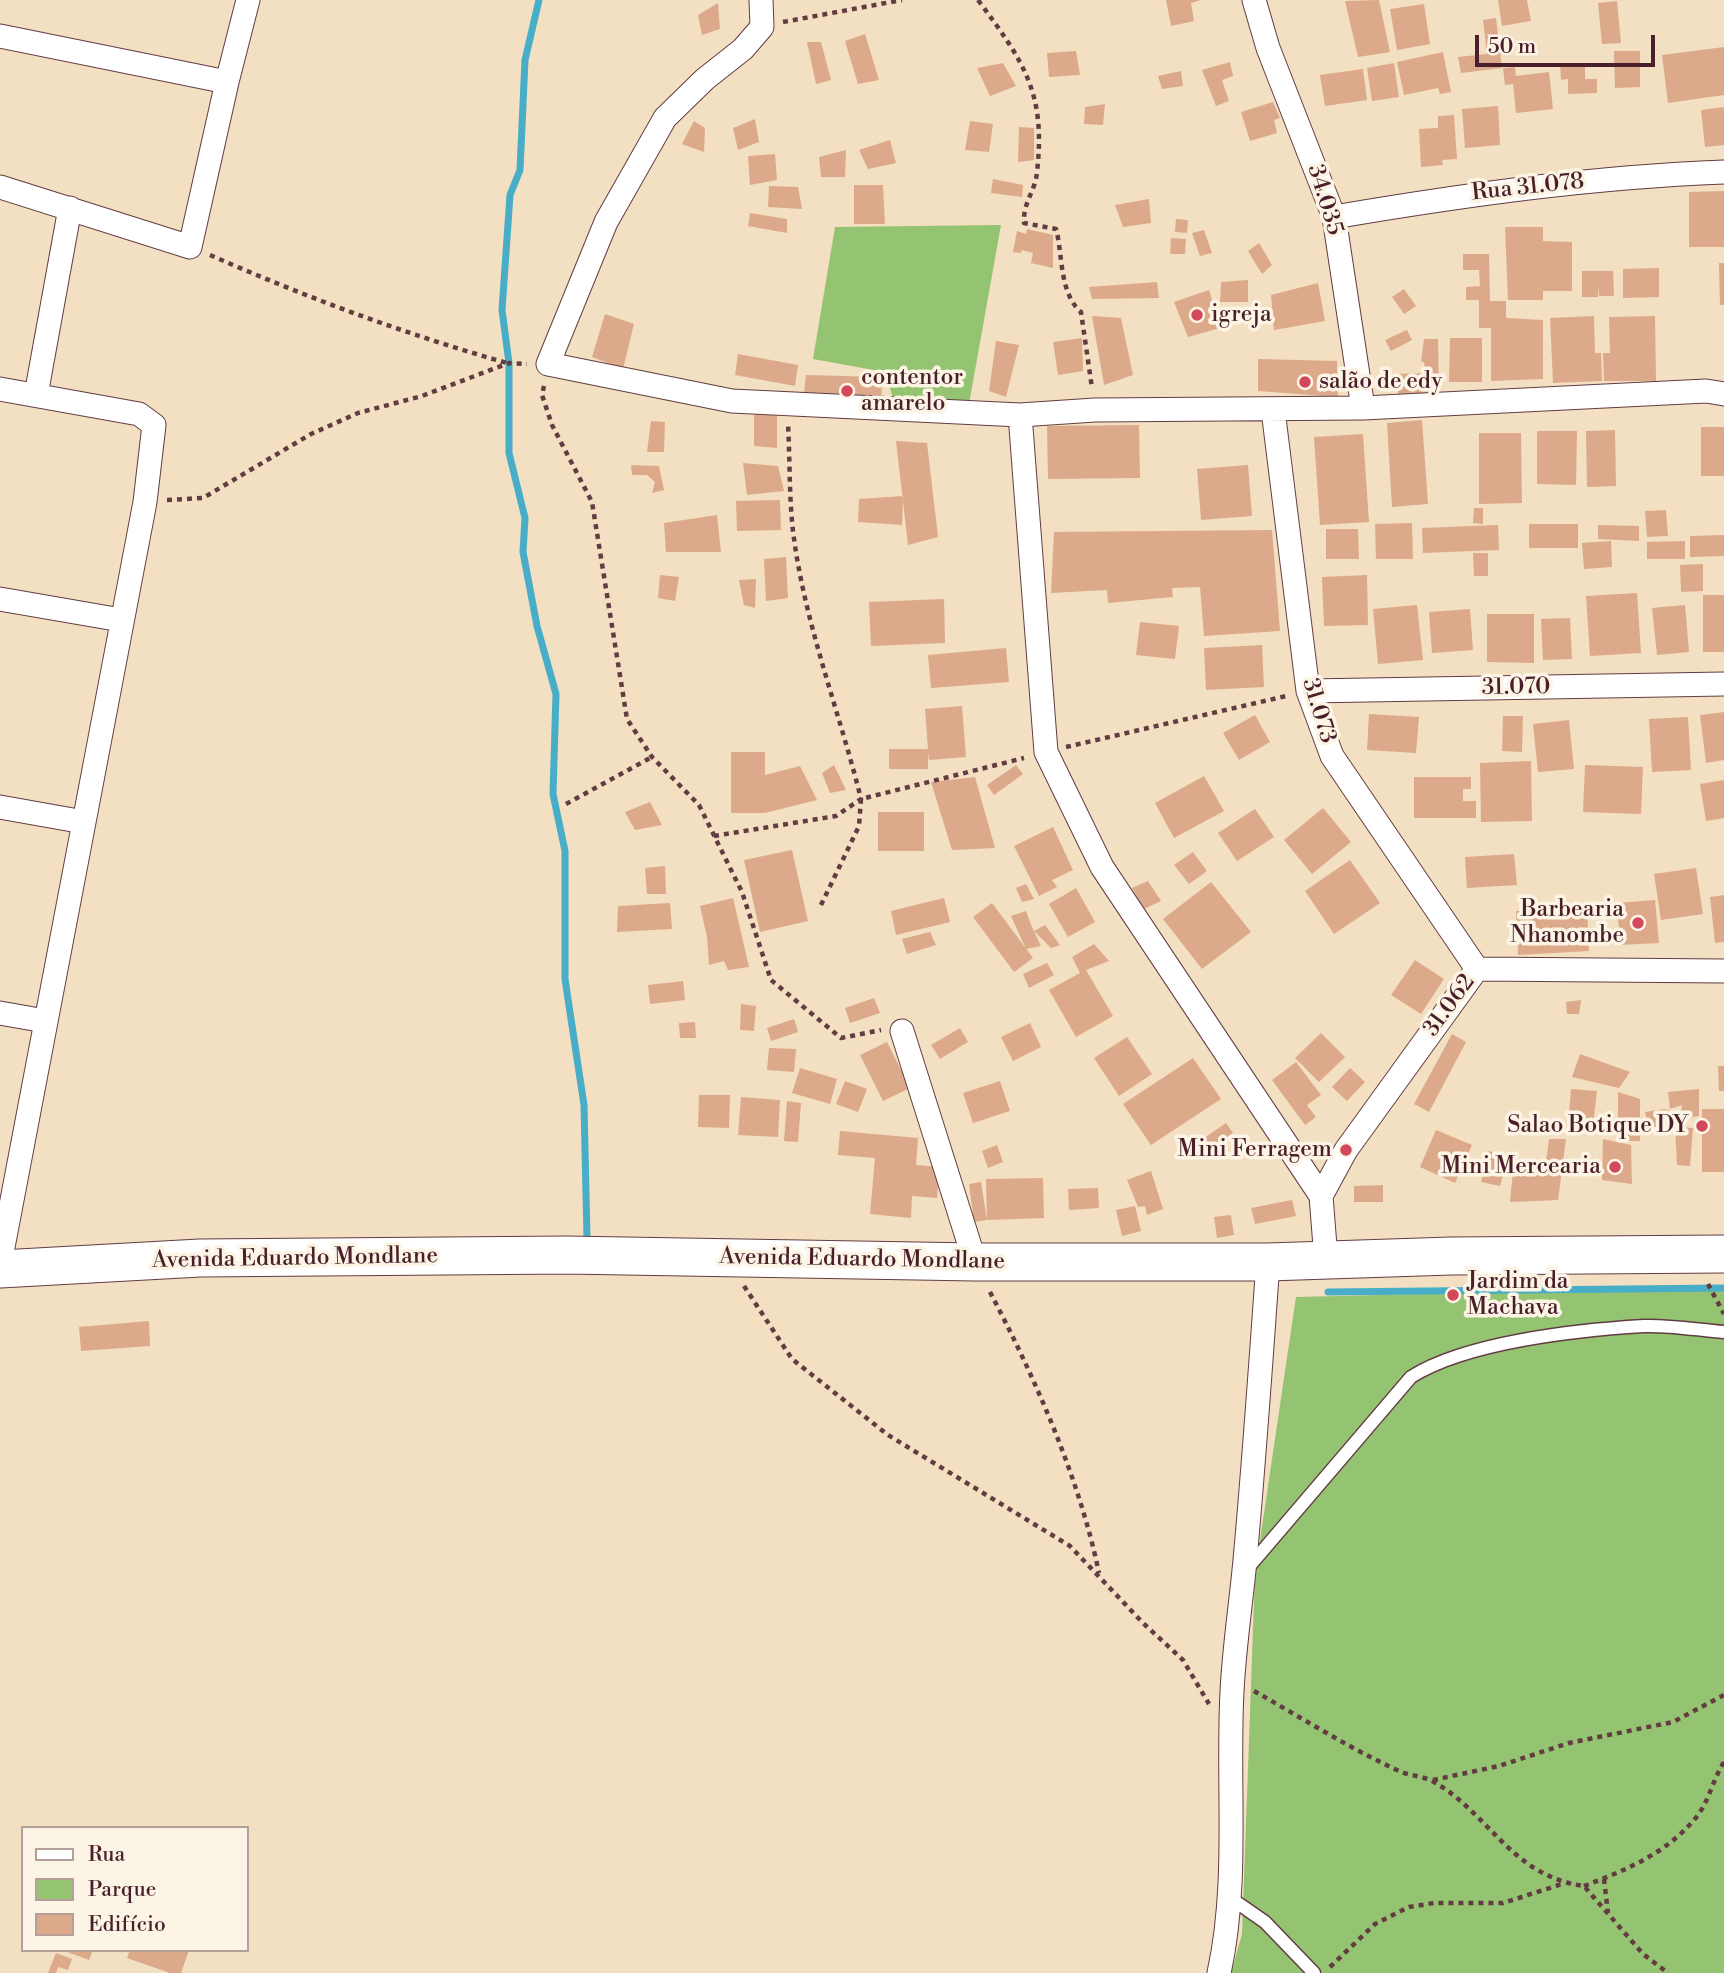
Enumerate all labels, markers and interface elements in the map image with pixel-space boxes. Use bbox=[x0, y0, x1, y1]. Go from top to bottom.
scale bar bbox=[1479, 21, 1659, 65]
text: 50 m bbox=[1488, 34, 1536, 60]
street label: 34.035 bbox=[1300, 161, 1348, 239]
street label: Rua 31.078 bbox=[1470, 168, 1586, 208]
place label: igreja bbox=[1211, 301, 1272, 329]
marker: igreja bbox=[1189, 307, 1205, 323]
place label: contentor amarelo bbox=[861, 364, 963, 418]
place label: salão de edy bbox=[1319, 368, 1442, 396]
marker: salão de edy bbox=[1297, 374, 1313, 390]
marker: contentor amarelo bbox=[839, 383, 855, 399]
street label: 31.070 bbox=[1481, 674, 1551, 702]
street label: 31.073 bbox=[1295, 675, 1341, 747]
place label: Barbearia Nhanombe bbox=[1510, 896, 1624, 950]
marker: Barbearia Nhanombe bbox=[1630, 915, 1646, 931]
street label: 31.062 bbox=[1418, 970, 1482, 1042]
place label: Salao Botique DY bbox=[1507, 1112, 1688, 1140]
marker: Salao Botique DY bbox=[1694, 1118, 1710, 1134]
place label: Mini Ferragem bbox=[1178, 1136, 1332, 1164]
marker: Mini Ferragem bbox=[1338, 1142, 1354, 1158]
place label: Mini Mercearia bbox=[1441, 1153, 1601, 1181]
marker: Mini Mercearia bbox=[1607, 1159, 1623, 1175]
street label: Avenida Eduardo Mondlane bbox=[152, 1243, 438, 1275]
street label: Avenida Eduardo Mondlane bbox=[719, 1244, 1005, 1276]
place label: Jardim da Machava bbox=[1467, 1268, 1568, 1322]
marker: Jardim da Machava bbox=[1445, 1287, 1461, 1303]
legend bbox=[21, 1826, 248, 1952]
text: Rua bbox=[88, 1842, 125, 1868]
text: Parque bbox=[88, 1877, 156, 1903]
text: Edifício bbox=[88, 1912, 166, 1938]

